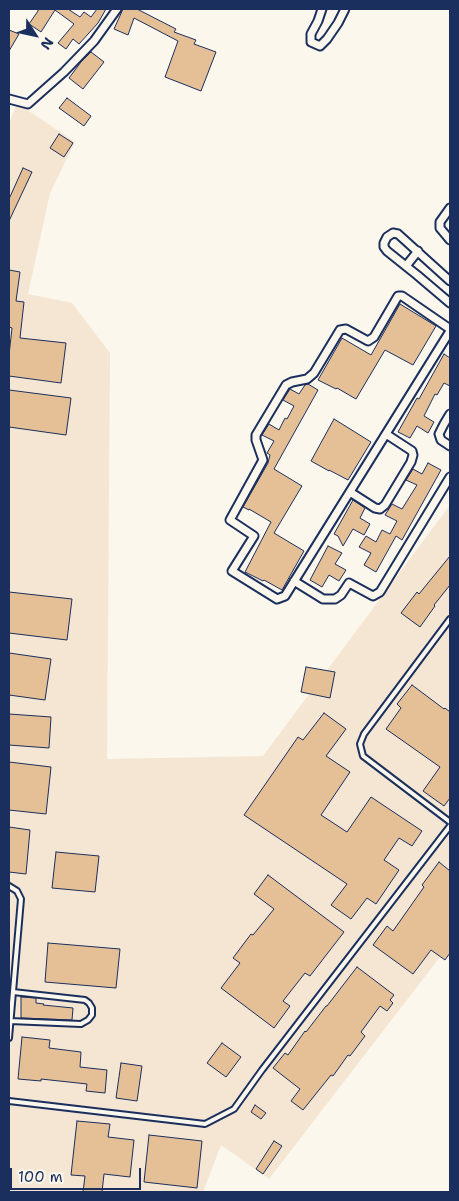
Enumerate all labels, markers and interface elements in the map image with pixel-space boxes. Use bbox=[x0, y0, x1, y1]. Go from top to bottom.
north arrow bbox=[10, 10, 60, 60]
text: N bbox=[37, 34, 58, 53]
scale bar bbox=[12, 1158, 144, 1190]
text: 100 m bbox=[18, 1167, 63, 1187]

